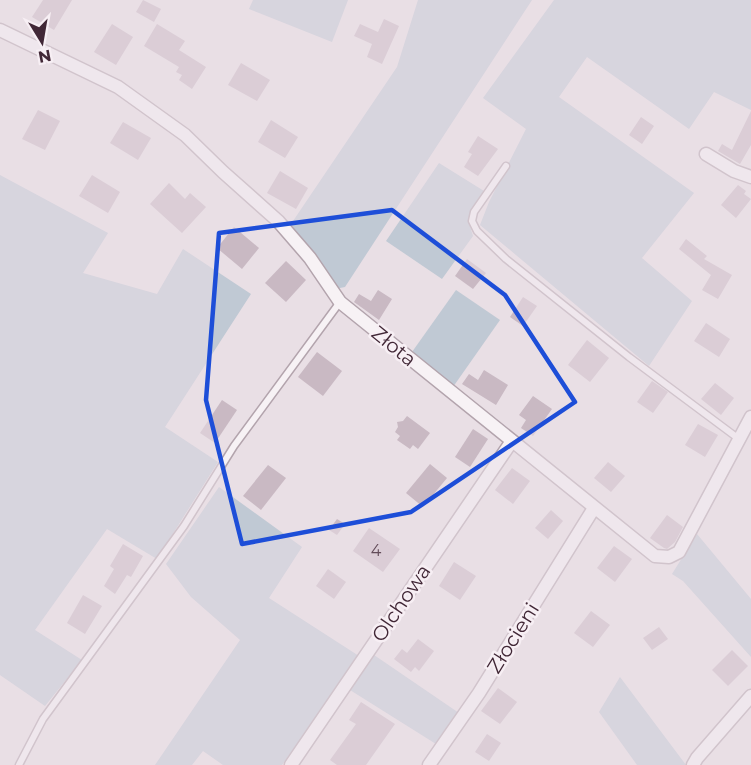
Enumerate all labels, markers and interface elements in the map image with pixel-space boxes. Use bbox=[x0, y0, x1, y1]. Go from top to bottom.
north arrow bbox=[12, 12, 72, 72]
text: N bbox=[37, 46, 53, 67]
street label: Złota bbox=[367, 321, 421, 371]
house number: 4 bbox=[371, 541, 382, 560]
street label: Olchowa bbox=[366, 560, 436, 646]
street label: Złocieni bbox=[482, 598, 544, 678]

